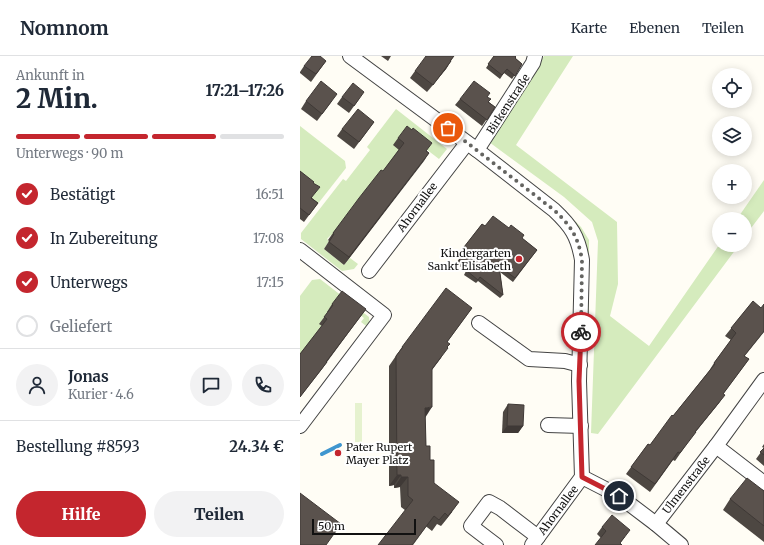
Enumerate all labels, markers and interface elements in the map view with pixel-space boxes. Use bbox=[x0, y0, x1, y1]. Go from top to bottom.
text: Nomnom bbox=[20, 16, 109, 40]
text: Karte bbox=[571, 19, 607, 37]
text: Ebenen bbox=[629, 19, 680, 37]
text: Teilen bbox=[702, 19, 744, 37]
text: Ankunft in bbox=[16, 67, 85, 84]
map controls bbox=[712, 68, 752, 252]
button: locate bbox=[712, 68, 752, 108]
street label: Birkenstraße bbox=[483, 71, 533, 137]
text: 17:21–17:26 bbox=[206, 81, 284, 100]
text: 2 Min. bbox=[16, 82, 98, 115]
pin bbox=[431, 111, 465, 145]
button: layers bbox=[712, 116, 752, 156]
icon: bag bbox=[437, 117, 459, 139]
text: Unterwegs · 90 m bbox=[16, 145, 123, 162]
button: + bbox=[712, 164, 752, 204]
street label: Ahornallee bbox=[393, 179, 440, 235]
icon: check bbox=[16, 183, 38, 205]
text: Bestätigt bbox=[50, 185, 115, 204]
text: 16:51 bbox=[256, 186, 284, 203]
button: − bbox=[712, 212, 752, 252]
icon: check bbox=[16, 227, 38, 249]
text: In Zubereitung bbox=[50, 229, 158, 248]
text: 17:08 bbox=[253, 230, 284, 247]
place label: Kindergarten Sankt Elisabeth bbox=[428, 246, 512, 273]
marker: Kindergarten Sankt Elisabeth bbox=[514, 254, 524, 264]
icon: check bbox=[16, 271, 38, 293]
text: Unterwegs bbox=[50, 273, 128, 292]
text: 17:15 bbox=[256, 274, 284, 291]
courier bbox=[561, 312, 601, 352]
text: Geliefert bbox=[50, 317, 112, 336]
icon: bike bbox=[570, 321, 592, 343]
button: person bbox=[16, 364, 58, 406]
button: chat bbox=[190, 364, 232, 406]
button: phone bbox=[242, 364, 284, 406]
text: Jonas bbox=[68, 367, 109, 386]
text: Kurier · 4.6 bbox=[68, 386, 134, 403]
text: Bestellung #8593 bbox=[16, 437, 140, 456]
text: 24.34 € bbox=[229, 437, 284, 456]
place label: Pater Rupert Mayer Platz bbox=[346, 440, 413, 467]
marker: Pater Rupert Mayer Platz bbox=[333, 448, 343, 458]
street label: Ulmenstraße bbox=[659, 453, 713, 516]
pin bbox=[602, 479, 636, 513]
street label: Ahornallee bbox=[534, 482, 581, 538]
icon: home bbox=[608, 485, 630, 507]
button: Hilfe bbox=[16, 491, 146, 537]
button: Teilen bbox=[154, 491, 284, 537]
scale bar bbox=[312, 517, 416, 536]
text: 50 m bbox=[318, 519, 345, 533]

